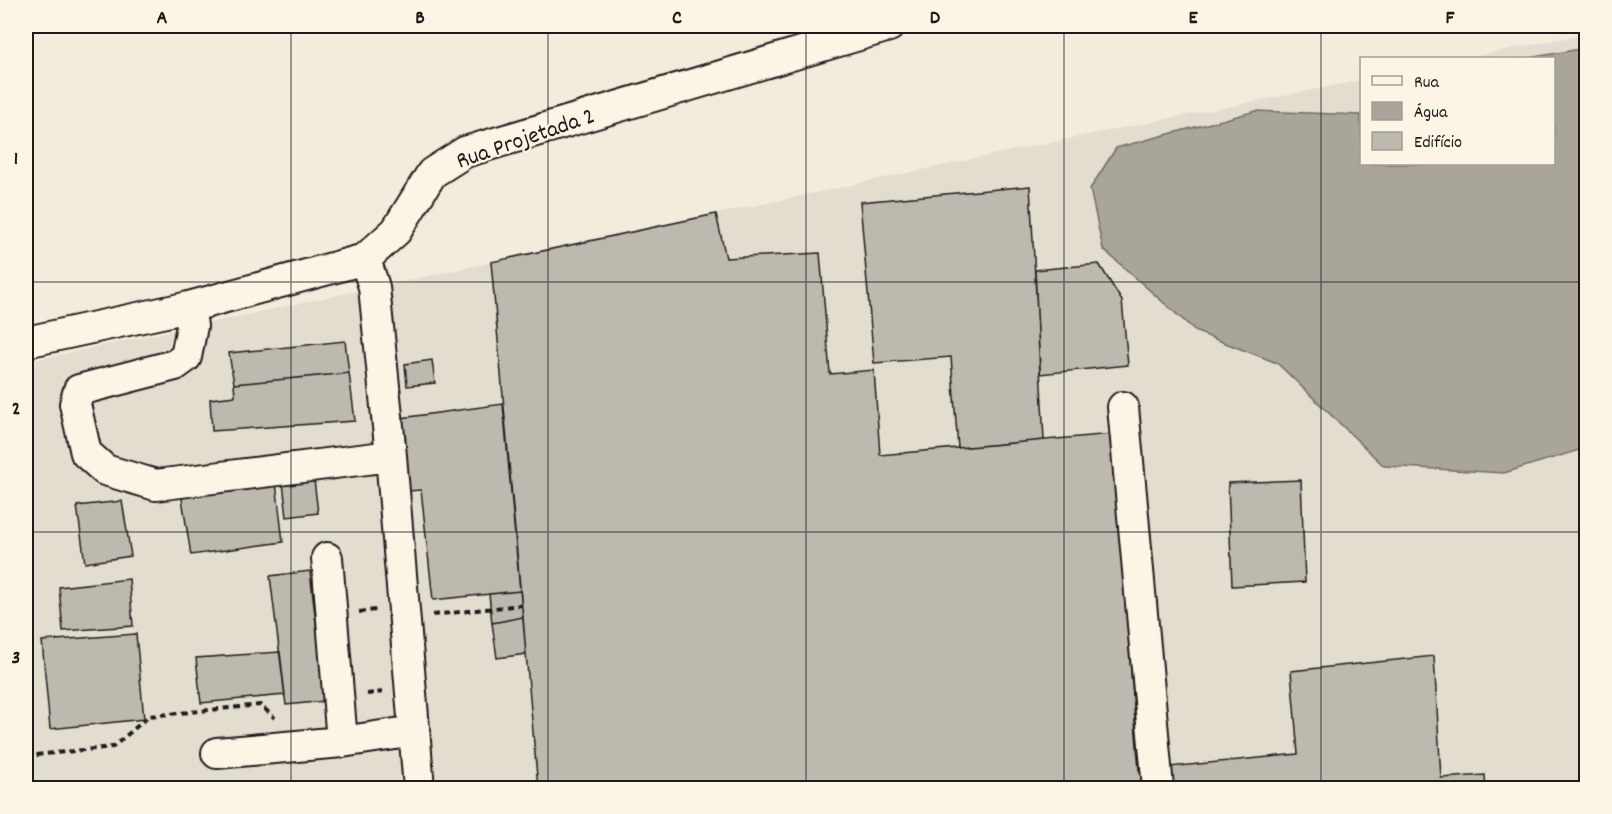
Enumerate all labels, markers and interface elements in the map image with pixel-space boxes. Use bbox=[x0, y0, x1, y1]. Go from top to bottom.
text: A bbox=[157, 5, 168, 33]
text: B bbox=[415, 5, 425, 33]
text: C bbox=[672, 5, 682, 33]
text: D bbox=[930, 5, 941, 33]
text: E bbox=[1188, 5, 1198, 33]
text: F bbox=[1446, 5, 1456, 33]
legend bbox=[1360, 57, 1555, 165]
text: Rua bbox=[1414, 71, 1440, 96]
street label: Rua Projetada 2 bbox=[452, 100, 600, 179]
text: Água bbox=[1414, 101, 1448, 126]
text: Edifício bbox=[1414, 131, 1462, 156]
text: 1 bbox=[14, 146, 18, 174]
text: 2 bbox=[12, 396, 20, 424]
text: 3 bbox=[12, 645, 20, 673]

